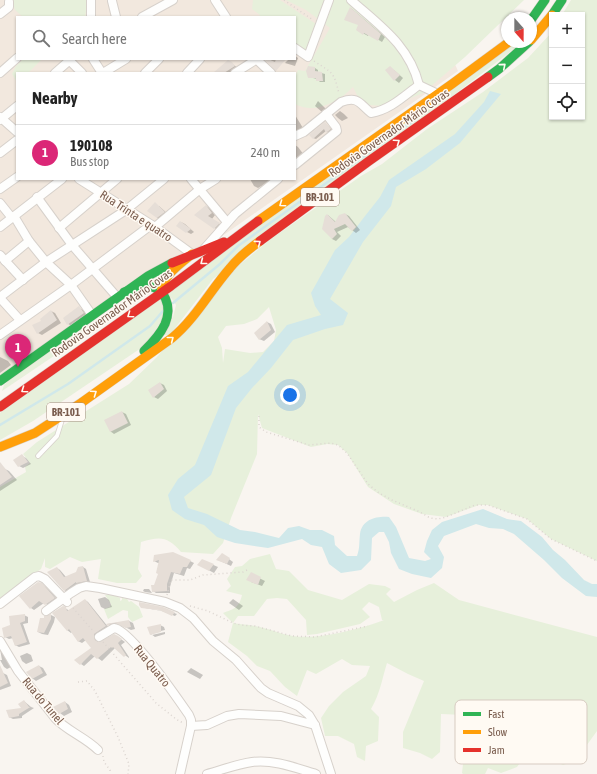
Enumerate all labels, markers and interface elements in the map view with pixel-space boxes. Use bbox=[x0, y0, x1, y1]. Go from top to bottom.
north arrow bbox=[501, 12, 537, 48]
map controls bbox=[549, 12, 585, 120]
button: + bbox=[549, 12, 585, 48]
search box bbox=[16, 16, 296, 60]
icon: search bbox=[30, 27, 52, 49]
text: Search here bbox=[62, 30, 127, 47]
button: − bbox=[549, 48, 585, 84]
one-way arrow bbox=[498, 64, 505, 71]
button: locate bbox=[549, 84, 585, 120]
street label: Rodovia Governador Mário Covas bbox=[326, 86, 452, 180]
text: Nearby bbox=[32, 88, 78, 108]
text: 190108 bbox=[70, 137, 112, 154]
one-way arrow bbox=[393, 139, 400, 147]
text: 1 bbox=[42, 145, 48, 160]
text: 240 m bbox=[251, 145, 280, 160]
text: Bus stop bbox=[70, 154, 109, 169]
street label: Rua Trinta e quatro bbox=[97, 187, 175, 245]
road number: BR-101 bbox=[301, 188, 339, 206]
one-way arrow bbox=[280, 199, 287, 206]
one-way arrow bbox=[253, 241, 260, 248]
one-way arrow bbox=[201, 257, 208, 264]
street label: Rodovia Governador Mário Covas bbox=[49, 266, 175, 360]
one-way arrow bbox=[127, 310, 134, 317]
pin: 1 bbox=[5, 334, 31, 367]
one-way arrow bbox=[167, 337, 174, 344]
one-way arrow bbox=[21, 385, 28, 392]
your location bbox=[280, 385, 300, 405]
one-way arrow bbox=[90, 390, 97, 398]
road number: BR-101 bbox=[47, 403, 85, 421]
street label: Rua Quatro bbox=[131, 642, 173, 690]
street label: Rua do Tunel bbox=[19, 675, 67, 728]
legend bbox=[455, 700, 587, 764]
text: Fast bbox=[488, 708, 504, 720]
text: Slow bbox=[488, 726, 507, 738]
text: Jam bbox=[488, 744, 505, 756]

